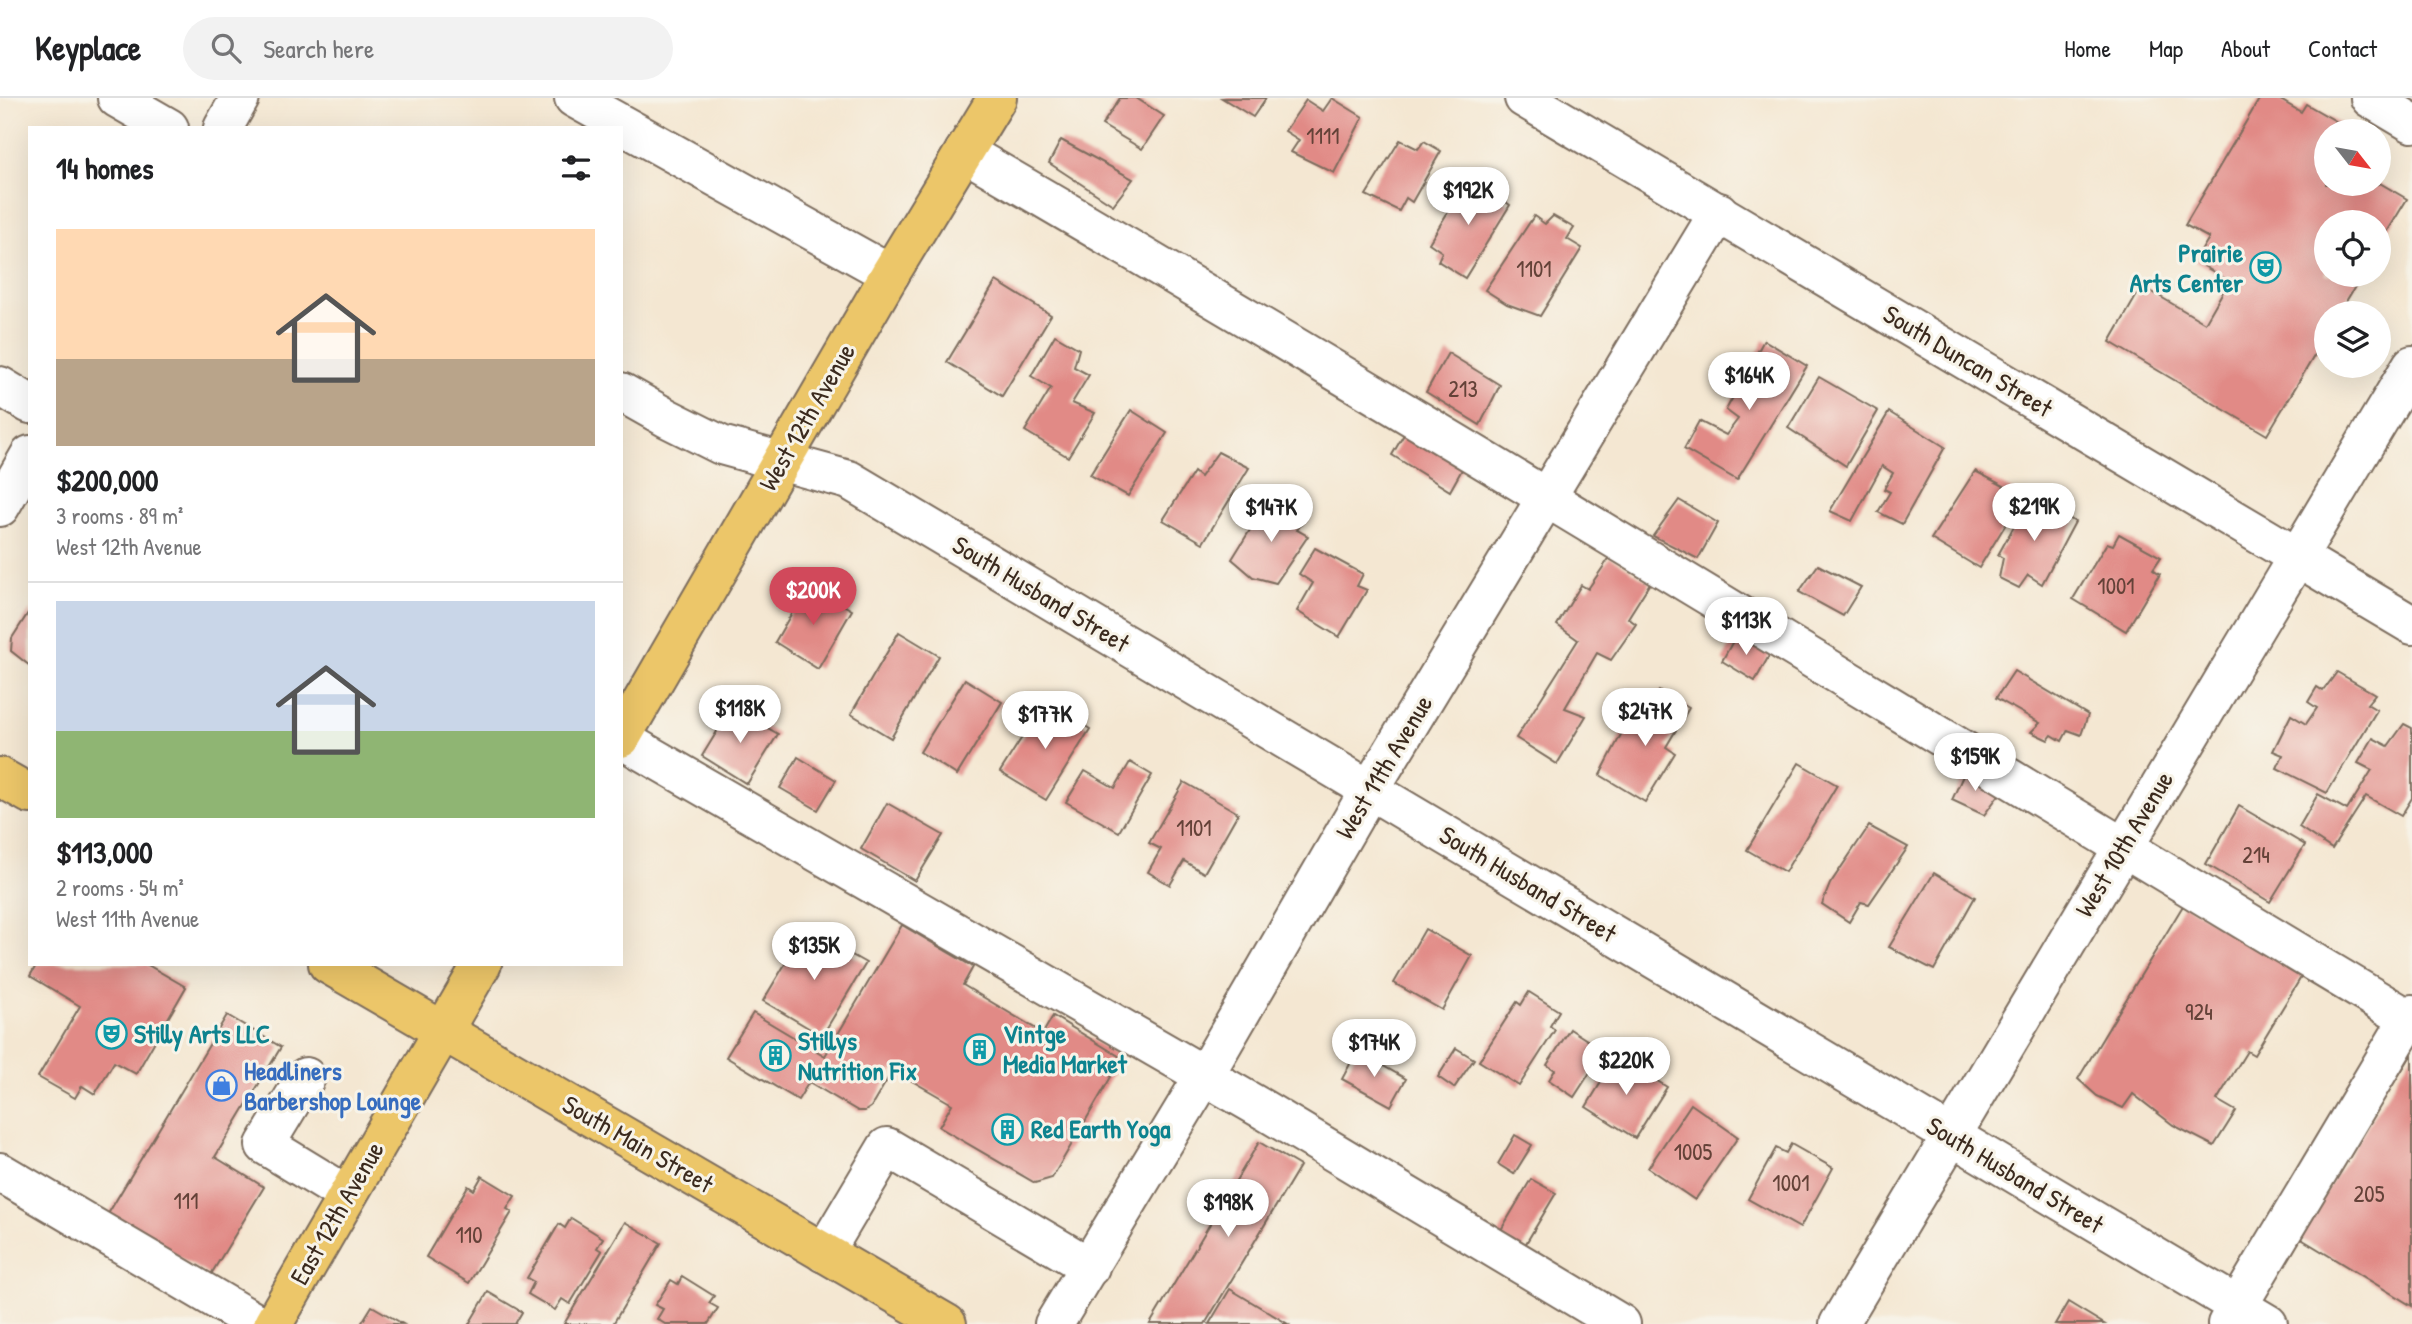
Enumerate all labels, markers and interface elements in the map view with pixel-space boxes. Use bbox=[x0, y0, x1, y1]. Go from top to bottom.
search box bbox=[183, 17, 673, 80]
text: Keyplace bbox=[35, 26, 141, 70]
icon: search bbox=[207, 29, 245, 67]
text: Search here bbox=[263, 31, 374, 66]
text: Home bbox=[2064, 32, 2111, 64]
text: Map bbox=[2149, 32, 2183, 64]
text: About bbox=[2221, 32, 2270, 64]
text: Contact bbox=[2308, 32, 2377, 64]
north arrow bbox=[2314, 119, 2390, 196]
map controls bbox=[2314, 119, 2391, 378]
house number: 1111 bbox=[1306, 120, 1340, 151]
text: 14 homes bbox=[56, 148, 154, 188]
icon: filters bbox=[557, 149, 595, 187]
pin: $192K bbox=[1419, 167, 1517, 227]
text: $192K bbox=[1442, 174, 1494, 205]
button: locate bbox=[2314, 210, 2391, 287]
place label: Prairie Arts Center bbox=[2130, 235, 2244, 300]
theatre icon: Prairie Arts Center bbox=[2249, 251, 2283, 285]
house number: 1101 bbox=[1516, 253, 1552, 284]
icon: home bbox=[263, 275, 389, 401]
street label: South Duncan Street bbox=[1877, 296, 2060, 425]
button: layers bbox=[2314, 301, 2391, 378]
street label: West 12th Avenue bbox=[750, 337, 863, 497]
pin: $164K bbox=[1700, 352, 1798, 412]
text: $164K bbox=[1724, 359, 1774, 390]
house number: 213 bbox=[1448, 373, 1478, 404]
text: $200,000 bbox=[56, 460, 159, 500]
pin: $147K bbox=[1222, 484, 1320, 544]
pin: $219K bbox=[1985, 484, 2083, 543]
text: $219K bbox=[2008, 490, 2060, 521]
text: $147K bbox=[1245, 491, 1297, 522]
text: 3 rooms · 89 m² bbox=[56, 500, 183, 531]
street label: South Husband Street bbox=[946, 527, 1137, 661]
text: West 12th Avenue bbox=[56, 531, 202, 562]
pin: $200K bbox=[764, 568, 862, 627]
house number: 1001 bbox=[2097, 570, 2135, 601]
text: $200K bbox=[785, 574, 841, 605]
pin: $113K bbox=[1697, 598, 1795, 657]
text: $113K bbox=[1721, 604, 1771, 635]
icon: home bbox=[263, 647, 389, 773]
pin: $118K bbox=[691, 686, 789, 745]
street label: West 11th Avenue bbox=[1327, 688, 1440, 845]
pin: $247K bbox=[1596, 688, 1694, 748]
text: $118K bbox=[715, 692, 765, 723]
pin: $177K bbox=[996, 692, 1094, 751]
text: $247K bbox=[1618, 695, 1672, 726]
text: $177K bbox=[1018, 698, 1072, 729]
pin: $159K bbox=[1926, 734, 2024, 793]
text: $159K bbox=[1950, 740, 2000, 771]
street label: West 10th Avenue bbox=[2066, 764, 2181, 923]
house number: 1101 bbox=[1176, 812, 1212, 843]
street label: South Husband Street bbox=[1433, 817, 1624, 951]
text: $113,000 bbox=[56, 832, 153, 872]
house number: 214 bbox=[2242, 839, 2270, 870]
text: 2 rooms · 54 m² bbox=[56, 872, 184, 903]
text: West 11th Avenue bbox=[56, 903, 199, 934]
pin: $135K bbox=[765, 922, 863, 982]
text: $135K bbox=[788, 929, 840, 960]
house number: 924 bbox=[2185, 996, 2213, 1027]
place label: Stilly Arts LLC bbox=[134, 1016, 270, 1052]
place label: Vintge Media Market bbox=[1003, 1016, 1128, 1081]
theatre icon: Stilly Arts LLC bbox=[94, 1017, 128, 1051]
pin: $174K bbox=[1325, 1020, 1423, 1079]
place label: Stillys Nutrition Fix bbox=[798, 1023, 918, 1088]
text: $174K bbox=[1348, 1026, 1400, 1057]
building icon: Vintge Media Market bbox=[963, 1032, 997, 1066]
pin: $220K bbox=[1577, 1038, 1675, 1097]
building icon: Stillys Nutrition Fix bbox=[758, 1039, 792, 1073]
text: $220K bbox=[1598, 1044, 1654, 1075]
place label: Headliners Barbershop Lounge bbox=[244, 1053, 422, 1119]
shop icon: Headliners Barbershop Lounge bbox=[204, 1069, 238, 1103]
street label: South Main Street bbox=[557, 1086, 721, 1201]
street label: South Husband Street bbox=[1920, 1108, 2111, 1242]
place label: Red Earth Yoga bbox=[1031, 1111, 1171, 1147]
building icon: Red Earth Yoga bbox=[991, 1112, 1025, 1146]
street label: East 12th Avenue bbox=[281, 1135, 392, 1291]
house number: 1005 bbox=[1674, 1136, 1713, 1167]
house number: 1001 bbox=[1772, 1167, 1810, 1198]
house number: 205 bbox=[2354, 1178, 2385, 1209]
pin: $198K bbox=[1179, 1180, 1277, 1239]
house number: 111 bbox=[173, 1185, 199, 1216]
text: $198K bbox=[1203, 1186, 1253, 1217]
house number: 110 bbox=[455, 1219, 483, 1250]

